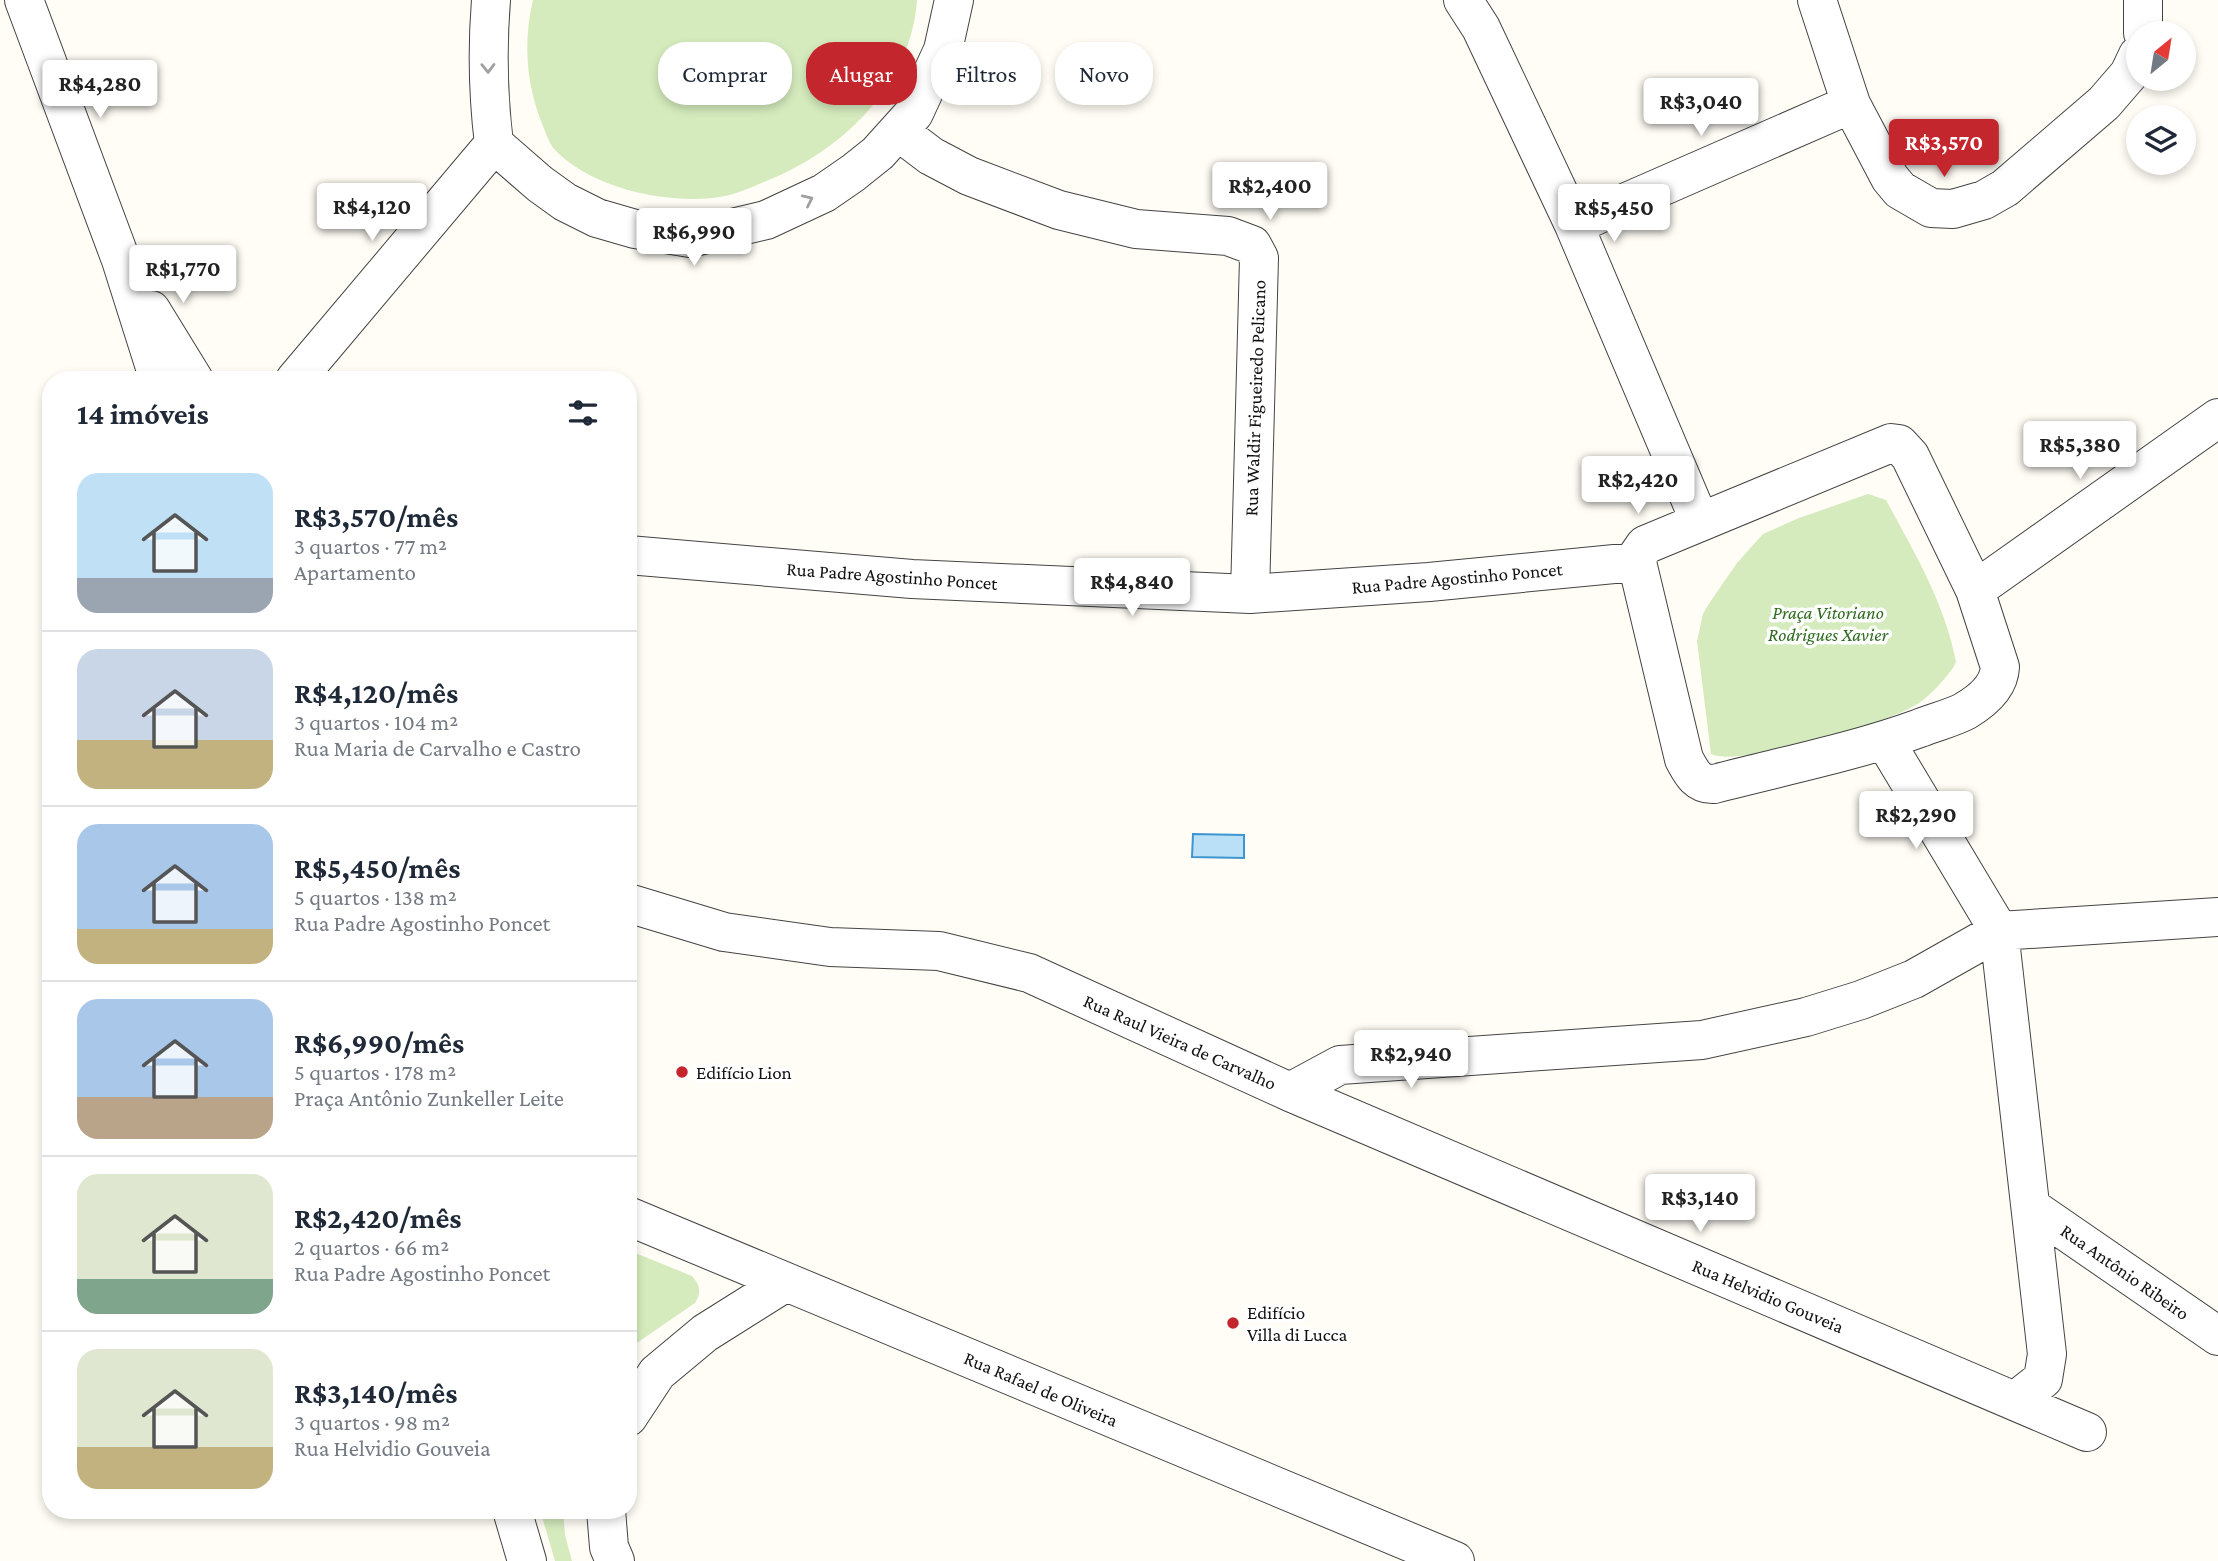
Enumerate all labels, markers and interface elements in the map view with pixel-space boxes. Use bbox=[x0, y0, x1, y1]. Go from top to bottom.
north arrow bbox=[2126, 21, 2196, 91]
map controls bbox=[2126, 21, 2196, 175]
chip: Comprar bbox=[658, 42, 792, 105]
chip: Alugar bbox=[806, 42, 917, 105]
chip: Filtros bbox=[931, 42, 1041, 105]
chip: Novo bbox=[1055, 42, 1153, 105]
pin: R$4,280 bbox=[35, 60, 165, 120]
one-way arrow bbox=[480, 63, 496, 74]
text: R$4,280 bbox=[58, 70, 142, 96]
pin: R$3,040 bbox=[1636, 78, 1766, 138]
text: R$3,040 bbox=[1659, 88, 1743, 114]
button: layers bbox=[2126, 105, 2196, 175]
pin: R$3,570 bbox=[1879, 120, 2009, 179]
text: R$3,570 bbox=[1905, 129, 1983, 155]
pin: R$2,400 bbox=[1205, 162, 1335, 222]
text: R$2,400 bbox=[1228, 172, 1312, 198]
pin: R$4,120 bbox=[307, 184, 437, 243]
pin: R$5,450 bbox=[1549, 184, 1679, 244]
text: R$4,120 bbox=[333, 193, 411, 219]
text: R$5,450 bbox=[1574, 194, 1654, 220]
one-way arrow bbox=[801, 195, 813, 209]
pin: R$6,990 bbox=[629, 208, 759, 268]
text: R$6,990 bbox=[652, 218, 736, 244]
pin: R$1,770 bbox=[118, 246, 248, 305]
text: R$1,770 bbox=[145, 255, 221, 281]
street label: Rua Waldir Figueiredo Pelicano bbox=[1240, 279, 1270, 517]
icon: filters bbox=[564, 394, 602, 432]
text: 14 imóveis bbox=[77, 397, 209, 430]
pin: R$5,380 bbox=[2015, 421, 2145, 481]
text: R$5,380 bbox=[2039, 431, 2121, 457]
pin: R$2,420 bbox=[1573, 456, 1703, 516]
text: R$2,420 bbox=[1598, 466, 1678, 492]
text: R$3,570/mês bbox=[294, 500, 458, 533]
icon: home bbox=[133, 501, 217, 585]
text: 3 quartos · 77 m² bbox=[294, 533, 447, 559]
street label: Rua Padre Agostinho Poncet bbox=[786, 558, 999, 594]
pin: R$4,840 bbox=[1067, 558, 1197, 618]
street label: Rua Padre Agostinho Poncet bbox=[1351, 558, 1564, 598]
text: Apartamento bbox=[294, 559, 416, 585]
text: R$4,840 bbox=[1090, 568, 1174, 594]
park label: Praça Vitoriano Rodrigues Xavier bbox=[1768, 602, 1889, 645]
text: R$4,120/mês bbox=[294, 676, 458, 709]
icon: home bbox=[133, 677, 217, 761]
text: 3 quartos · 104 m² bbox=[294, 709, 458, 735]
text: Rua Maria de Carvalho e Castro bbox=[294, 735, 581, 761]
pin: R$2,290 bbox=[1851, 792, 1981, 851]
text: R$2,290 bbox=[1875, 801, 1957, 827]
text: R$5,450/mês bbox=[294, 851, 460, 884]
icon: home bbox=[133, 852, 217, 936]
text: 5 quartos · 138 m² bbox=[294, 884, 457, 910]
text: Rua Padre Agostinho Poncet bbox=[294, 910, 550, 936]
street label: Rua Raul Vieira de Carvalho bbox=[1080, 990, 1280, 1094]
text: R$6,990/mês bbox=[294, 1026, 464, 1059]
icon: home bbox=[133, 1027, 217, 1111]
pin: R$2,940 bbox=[1346, 1030, 1476, 1090]
text: R$2,940 bbox=[1370, 1040, 1452, 1066]
text: 5 quartos · 178 m² bbox=[294, 1059, 456, 1085]
place label: Edifício Lion bbox=[696, 1062, 792, 1083]
marker: Edifício Lion bbox=[674, 1064, 690, 1080]
text: Praça Antônio Zunkeller Leite bbox=[294, 1085, 564, 1111]
pin: R$3,140 bbox=[1635, 1174, 1765, 1234]
text: R$3,140 bbox=[1661, 1184, 1739, 1210]
text: R$2,420/mês bbox=[294, 1201, 462, 1234]
icon: home bbox=[133, 1202, 217, 1286]
street label: Rua Antônio Ribeiro bbox=[2057, 1220, 2193, 1324]
text: 2 quartos · 66 m² bbox=[294, 1234, 449, 1260]
street label: Rua Helvidio Gouveia bbox=[1689, 1255, 1847, 1337]
text: Rua Padre Agostinho Poncet bbox=[294, 1260, 550, 1286]
place label: Edifício Villa di Lucca bbox=[1247, 1302, 1347, 1345]
marker: Edifício Villa di Lucca bbox=[1225, 1315, 1241, 1331]
street label: Rua Rafael de Oliveira bbox=[961, 1347, 1121, 1431]
text: R$3,140/mês bbox=[294, 1376, 457, 1409]
icon: home bbox=[133, 1377, 217, 1461]
text: 3 quartos · 98 m² bbox=[294, 1409, 450, 1435]
text: Rua Helvidio Gouveia bbox=[294, 1435, 491, 1461]

